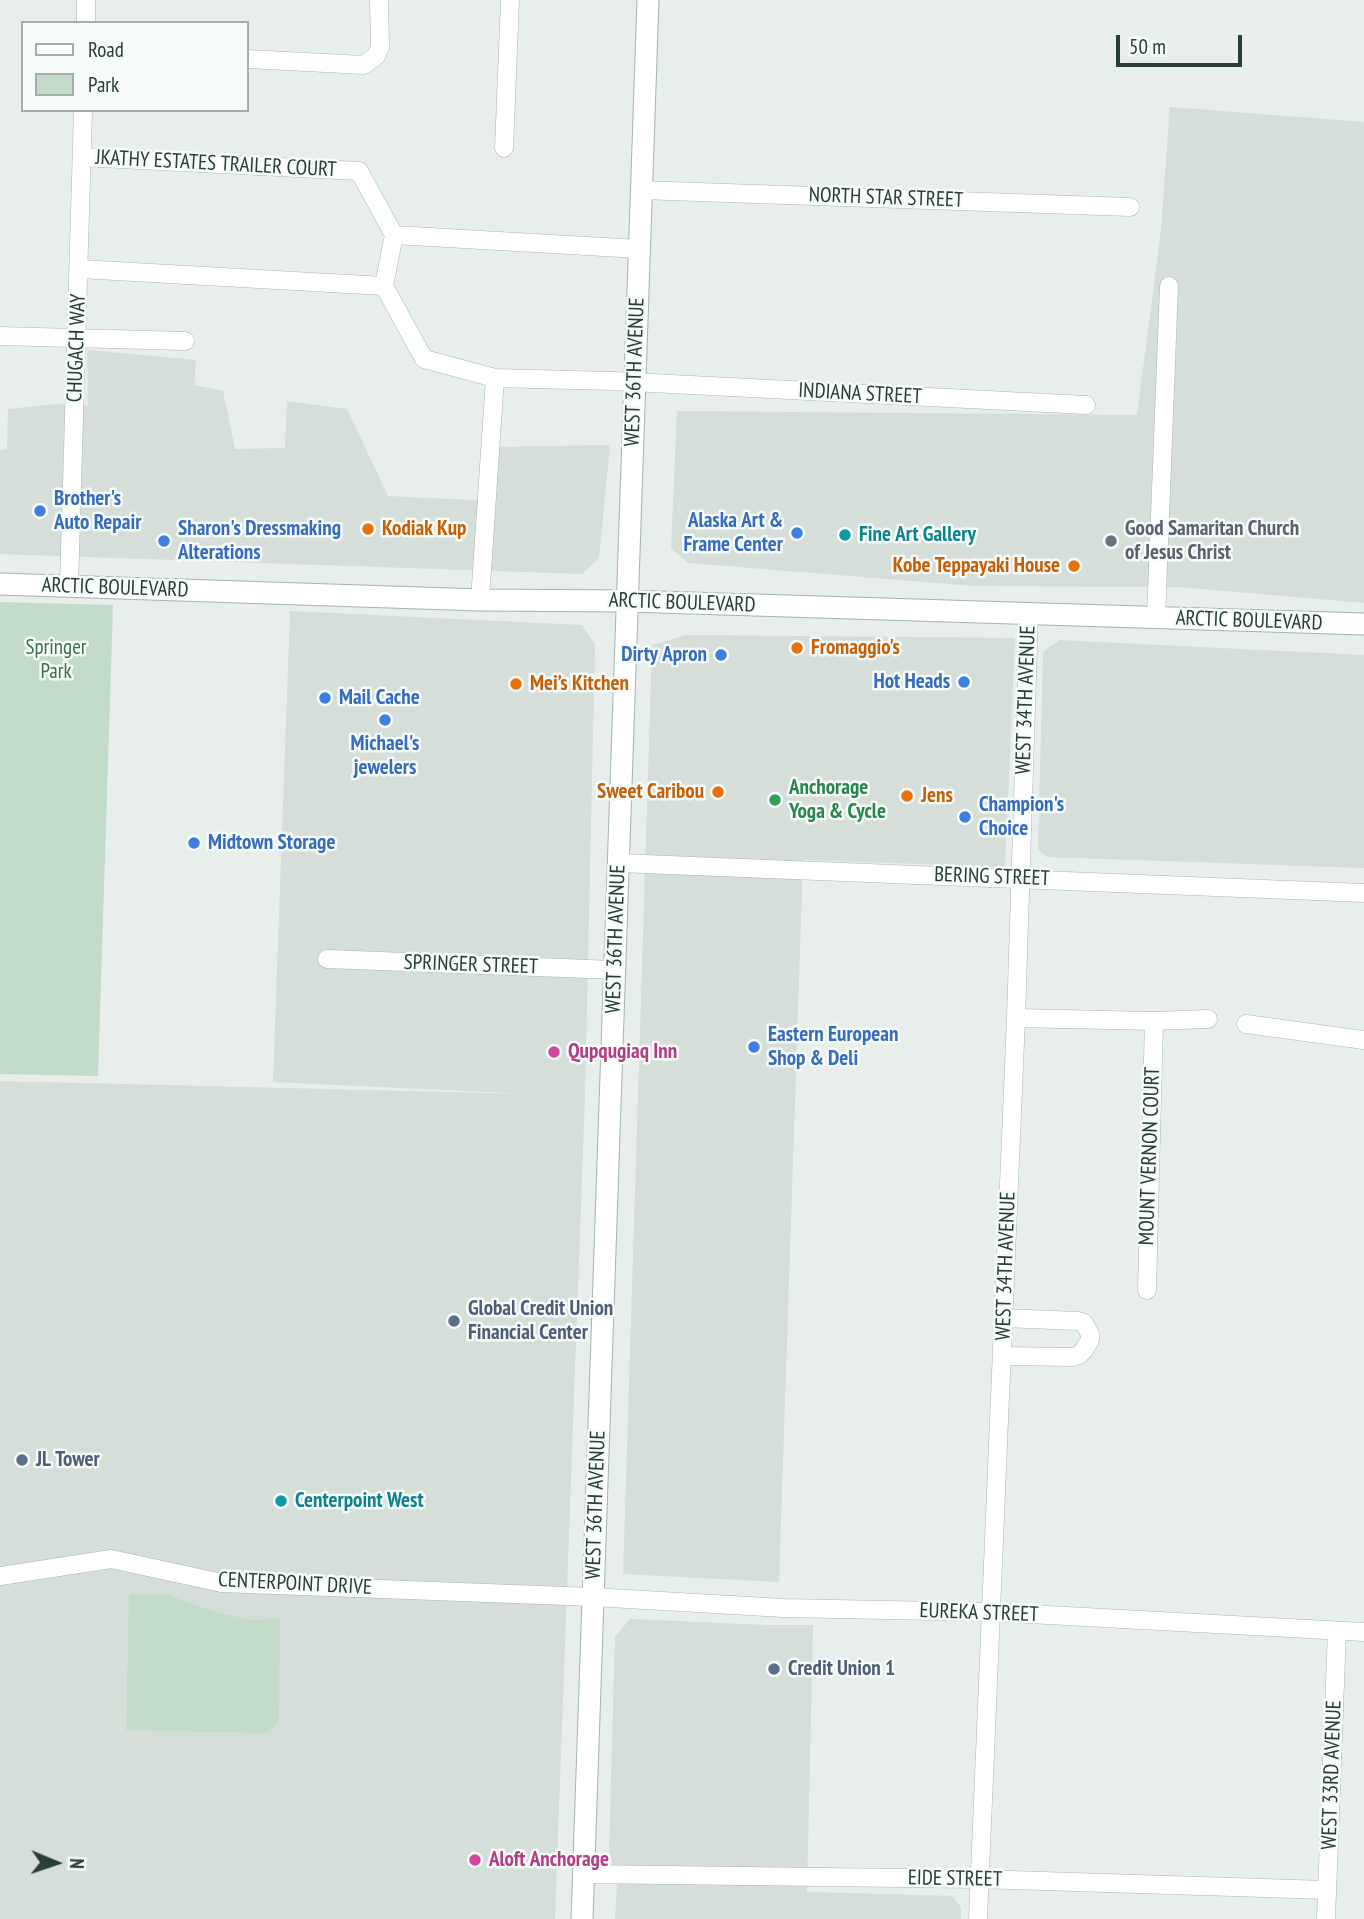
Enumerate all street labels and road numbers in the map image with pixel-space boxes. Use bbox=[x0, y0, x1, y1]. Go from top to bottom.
street label: JKATHY ESTATES TRAILER COURT bbox=[95, 145, 337, 183]
street label: NORTH STAR STREET bbox=[808, 183, 964, 213]
street label: CHUGACH WAY bbox=[63, 293, 91, 403]
street label: WEST 36TH AVENUE bbox=[620, 297, 650, 447]
street label: INDIANA STREET bbox=[798, 378, 922, 410]
street label: ARCTIC BOULEVARD bbox=[41, 573, 189, 603]
street label: ARCTIC BOULEVARD bbox=[608, 588, 756, 618]
street label: ARCTIC BOULEVARD bbox=[1175, 606, 1323, 636]
street label: WEST 34TH AVENUE bbox=[1011, 625, 1041, 775]
street label: BERING STREET bbox=[934, 862, 1050, 892]
street label: WEST 36TH AVENUE bbox=[601, 864, 631, 1014]
street label: SPRINGER STREET bbox=[403, 950, 539, 980]
street label: MOUNT VERNON COURT bbox=[1134, 1066, 1166, 1246]
street label: WEST 34TH AVENUE bbox=[991, 1191, 1021, 1341]
street label: WEST 36TH AVENUE bbox=[581, 1430, 611, 1580]
street label: CENTERPOINT DRIVE bbox=[218, 1567, 372, 1601]
street label: EUREKA STREET bbox=[919, 1598, 1039, 1628]
street label: WEST 33RD AVENUE bbox=[1317, 1700, 1347, 1850]
street label: EIDE STREET bbox=[908, 1866, 1002, 1892]

